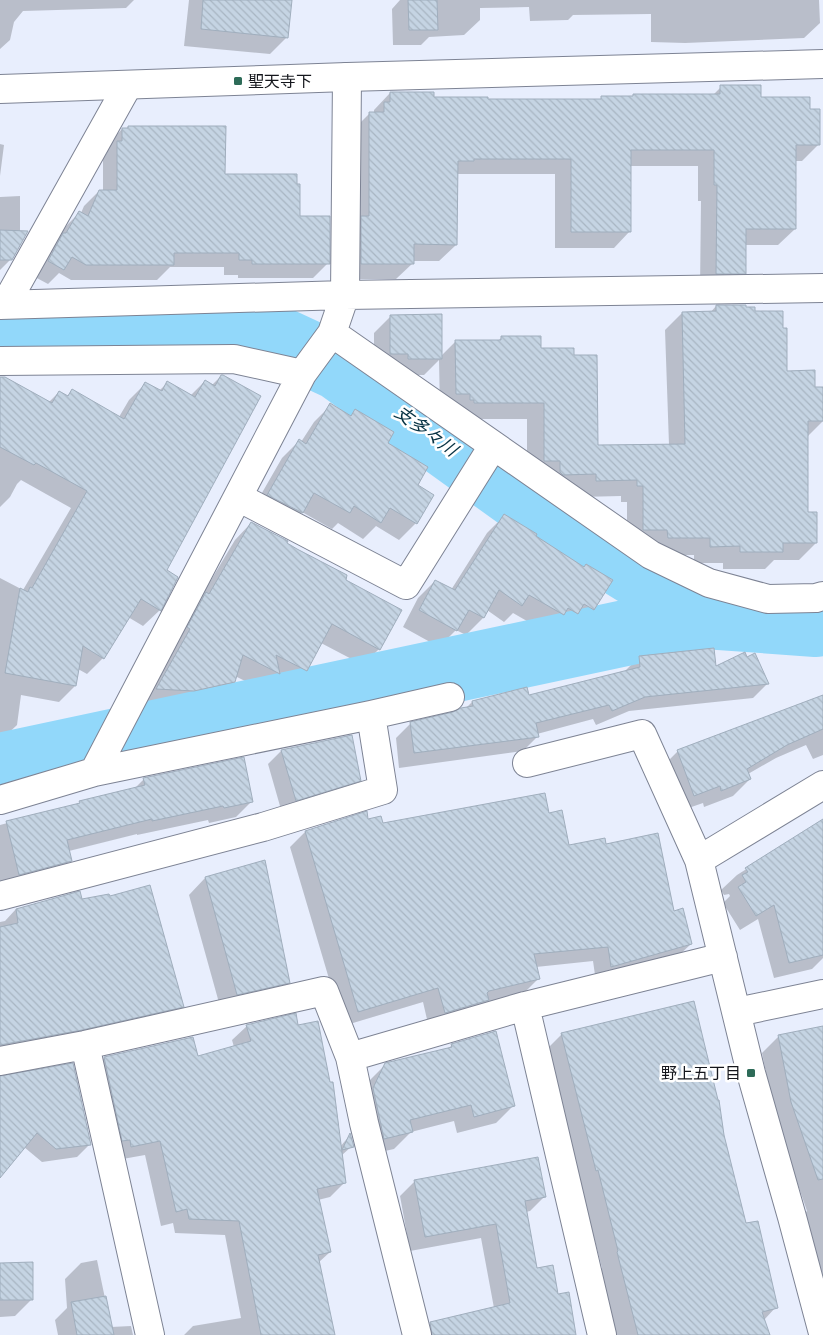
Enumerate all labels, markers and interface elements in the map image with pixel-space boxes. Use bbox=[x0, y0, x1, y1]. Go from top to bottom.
place label: 聖天寺下 bbox=[248, 71, 312, 90]
marker: 聖天寺下 bbox=[232, 75, 244, 87]
water label: 支多々川 bbox=[391, 400, 464, 461]
place label: 野上五丁目 bbox=[661, 1063, 741, 1082]
marker: 野上五丁目 bbox=[745, 1067, 757, 1079]

